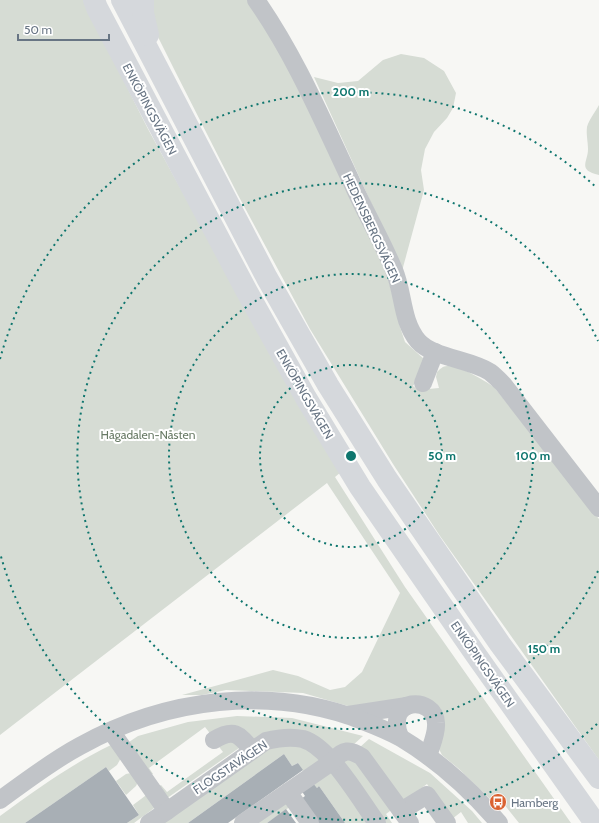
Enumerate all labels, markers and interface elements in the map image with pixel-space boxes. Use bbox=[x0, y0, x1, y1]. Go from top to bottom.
scale bar bbox=[18, 16, 109, 42]
text: 50 m bbox=[24, 22, 52, 37]
street label: ENKÖPINGSVÄGEN bbox=[120, 61, 180, 157]
text: 200 m bbox=[333, 84, 369, 99]
street label: HEDENSBERGSVÄGEN bbox=[340, 171, 404, 285]
street label: ENKÖPINGSVÄGEN bbox=[273, 346, 337, 442]
park label: Hågadalen-Nåsten bbox=[101, 427, 196, 442]
text: 50 m bbox=[428, 448, 456, 463]
text: 100 m bbox=[516, 448, 550, 463]
centre of rings bbox=[344, 449, 358, 463]
street label: ENKÖPINGSVÄGEN bbox=[448, 618, 518, 710]
text: 150 m bbox=[528, 641, 560, 656]
street label: FLOGSTAVÄGEN bbox=[190, 737, 270, 797]
bus stop icon: Hamberg bbox=[488, 792, 508, 812]
place label: Hamberg bbox=[511, 795, 559, 810]

